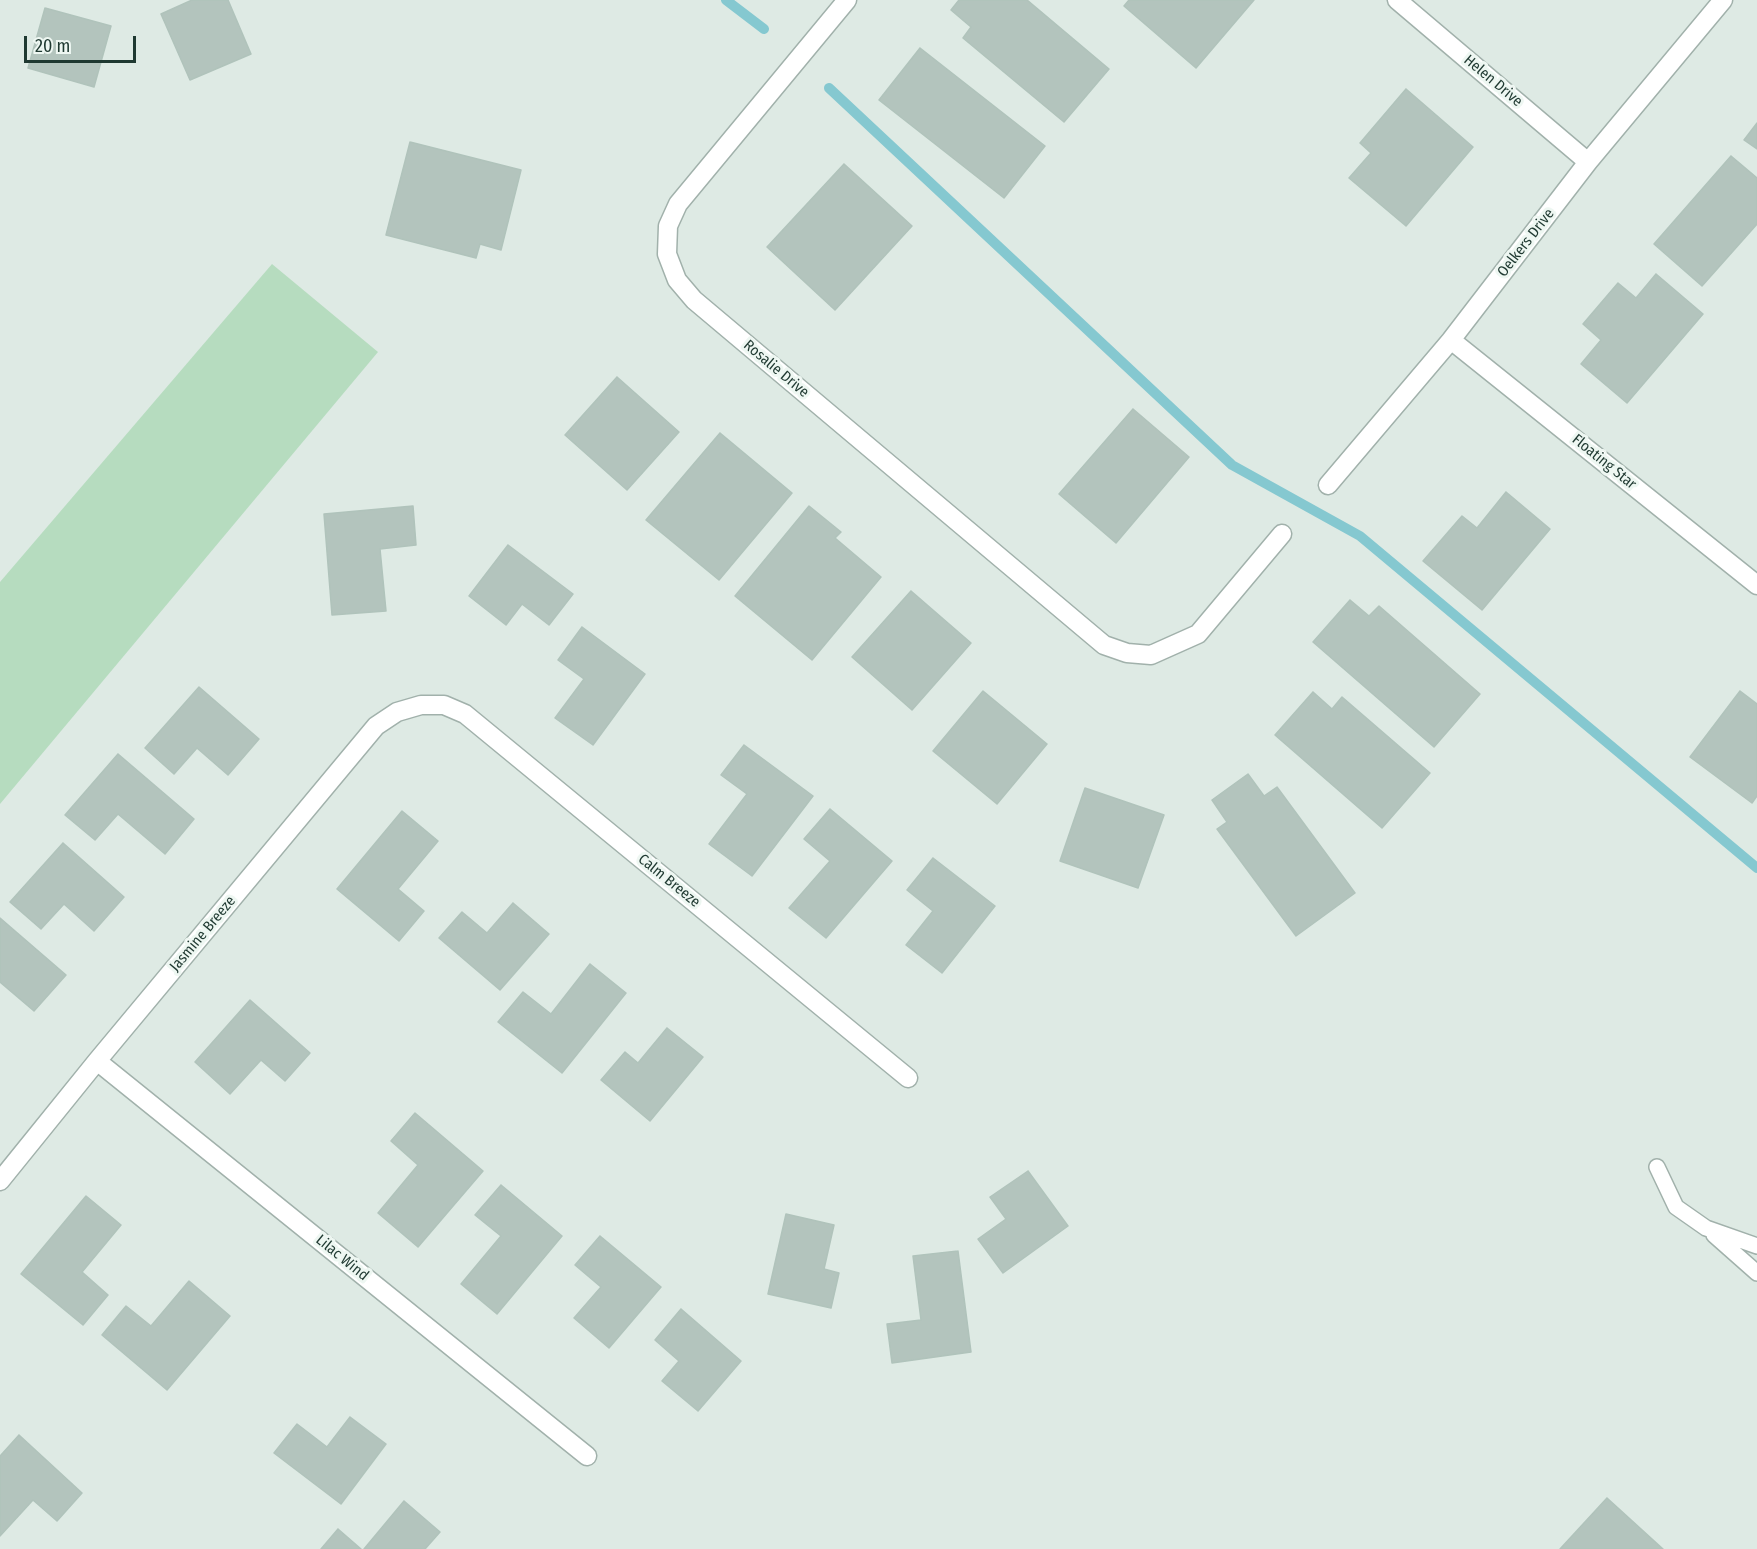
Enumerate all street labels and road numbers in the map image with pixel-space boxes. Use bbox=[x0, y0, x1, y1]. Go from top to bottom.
street label: Helen Drive bbox=[1460, 51, 1526, 111]
street label: Oelkers Drive bbox=[1494, 205, 1558, 281]
street label: Rosalie Drive bbox=[740, 336, 812, 402]
street label: Floating Star bbox=[1568, 431, 1640, 493]
street label: Calm Breeze bbox=[634, 851, 704, 911]
street label: Jasmine Breeze bbox=[166, 893, 240, 975]
street label: Lilac Wind bbox=[312, 1231, 372, 1285]

